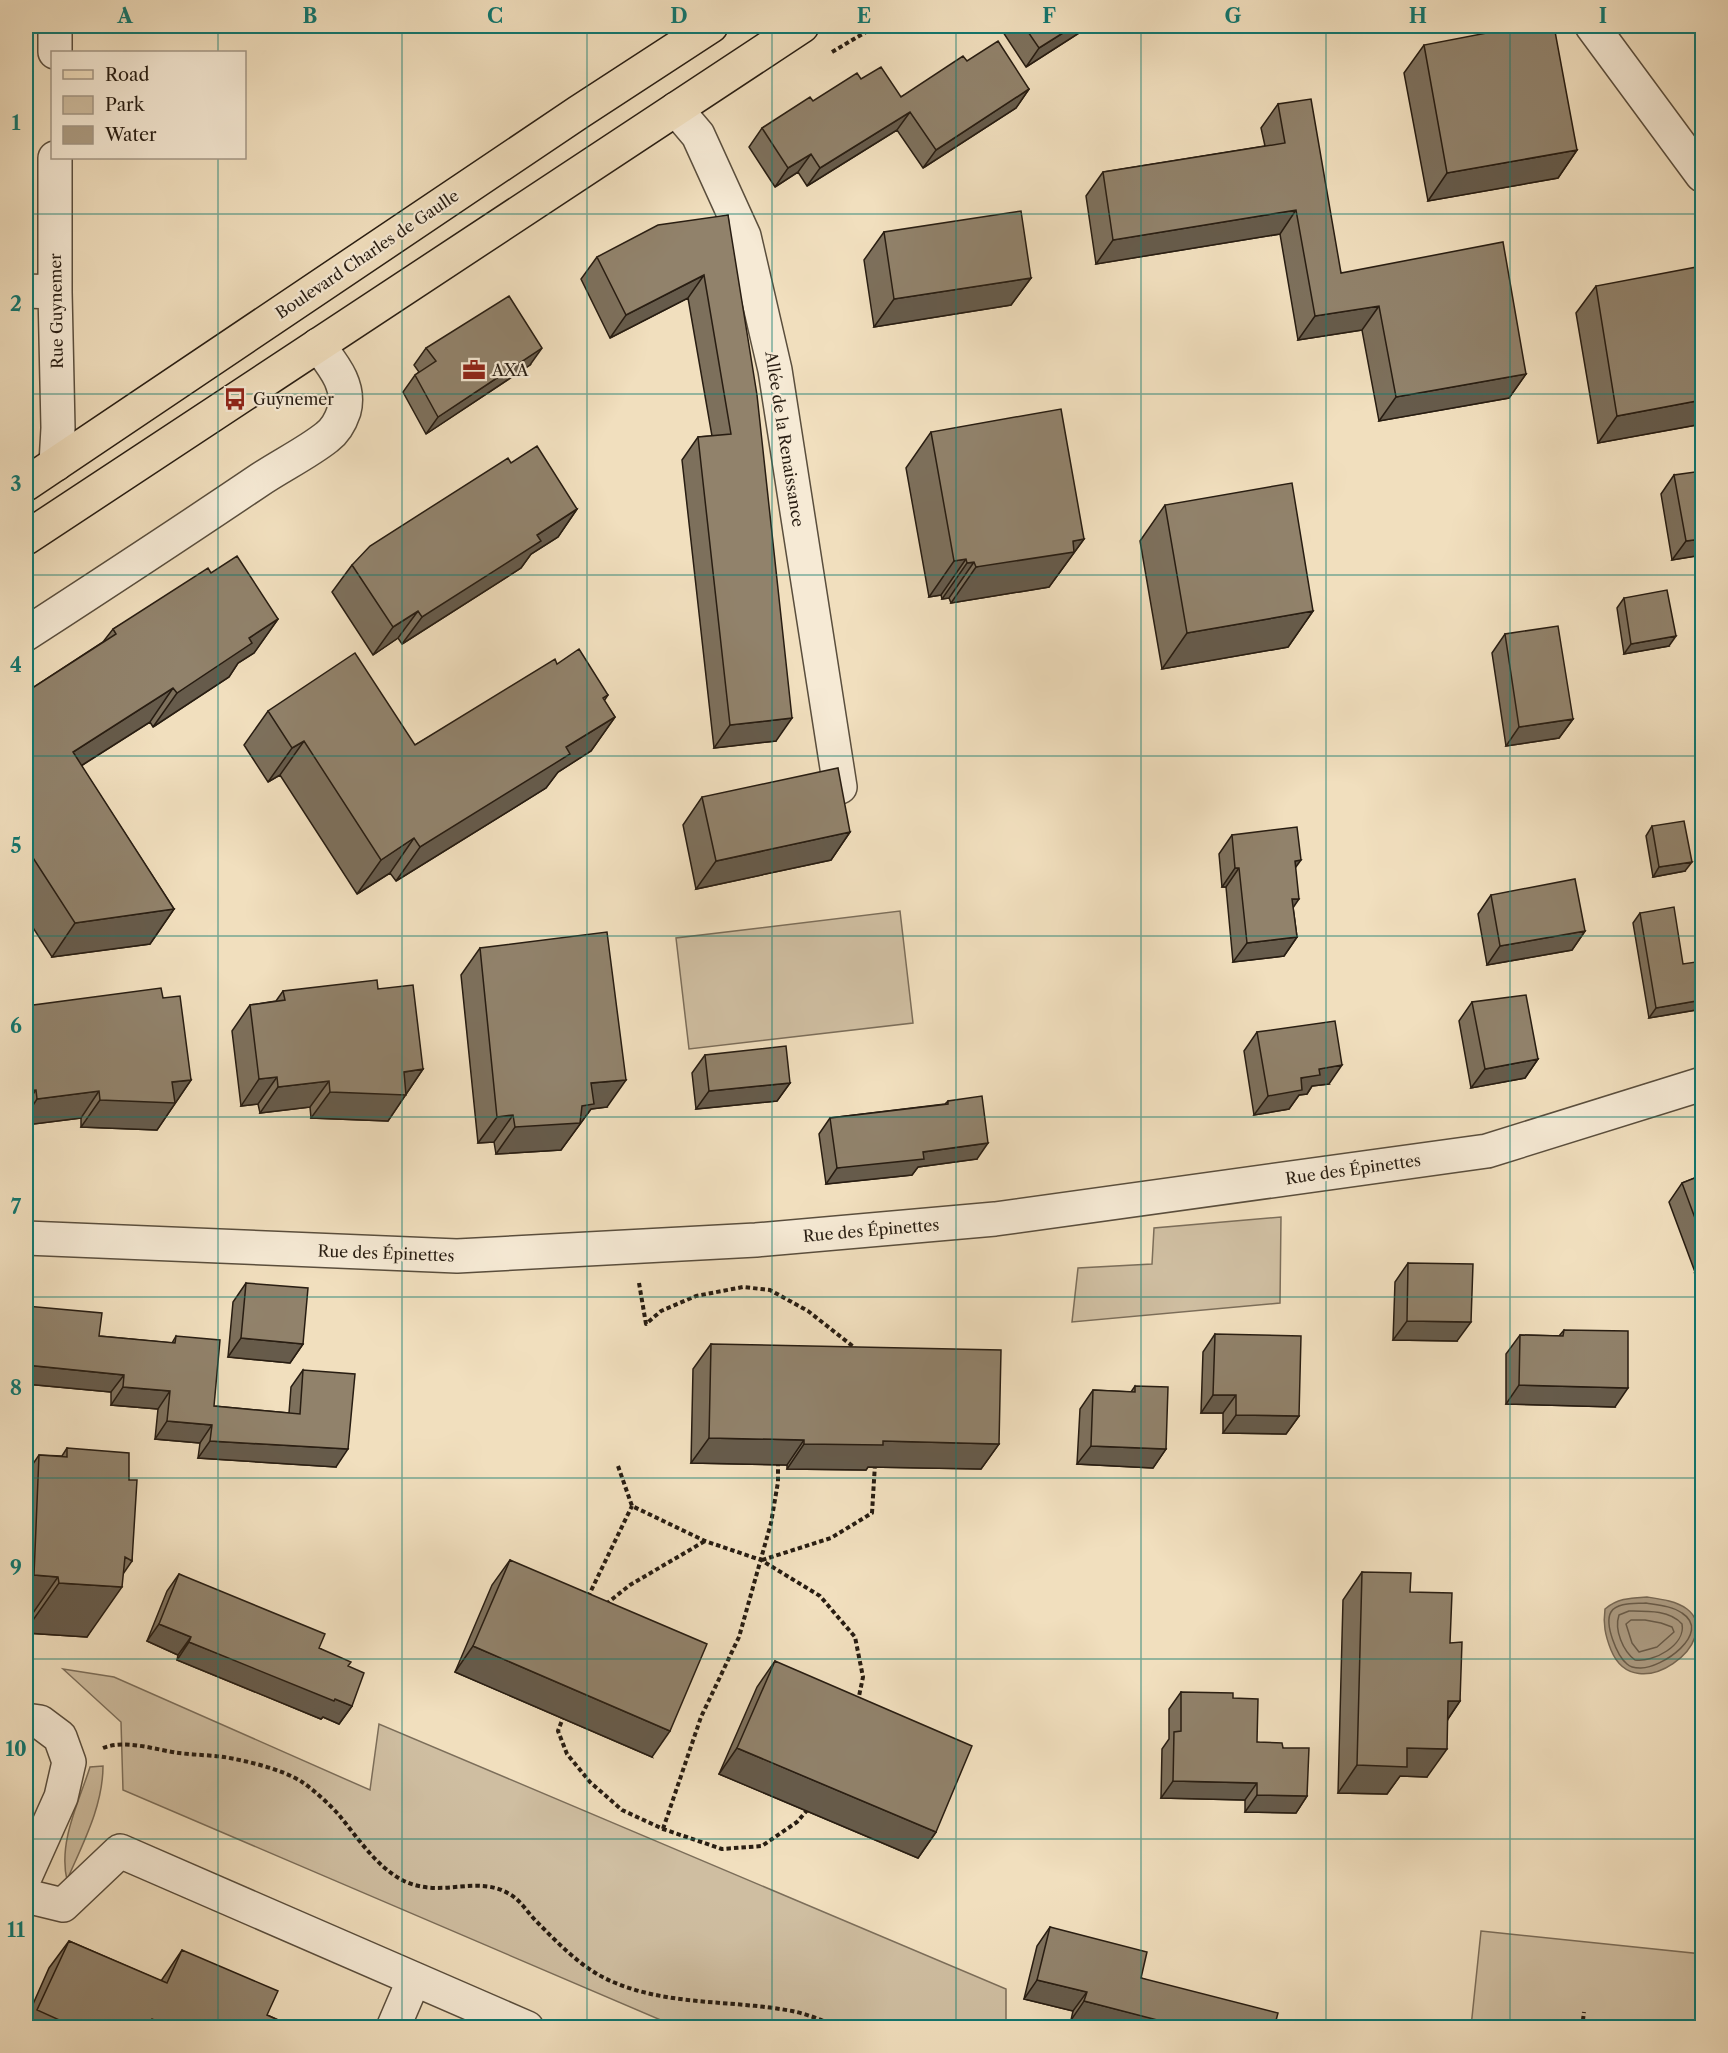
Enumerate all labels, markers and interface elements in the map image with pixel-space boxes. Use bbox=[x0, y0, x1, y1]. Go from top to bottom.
text: A bbox=[116, 4, 133, 28]
text: B bbox=[303, 4, 318, 28]
text: C bbox=[487, 4, 503, 28]
text: D bbox=[670, 4, 688, 28]
text: E bbox=[857, 4, 871, 28]
text: F bbox=[1042, 4, 1056, 28]
text: G bbox=[1225, 4, 1242, 28]
text: H bbox=[1409, 4, 1427, 28]
text: I bbox=[1599, 4, 1607, 28]
legend bbox=[51, 51, 246, 159]
text: Road bbox=[105, 64, 150, 86]
text: Park bbox=[105, 94, 146, 116]
text: 1 bbox=[12, 111, 21, 135]
text: Water bbox=[104, 124, 157, 146]
street label: Boulevard Charles de Gaulle bbox=[272, 185, 462, 323]
street label: Rue Guynemer bbox=[45, 253, 67, 369]
text: 2 bbox=[10, 292, 22, 316]
street label: Allée de la Renaissance bbox=[761, 349, 809, 528]
office icon: AXA bbox=[461, 357, 487, 383]
place label: AXA bbox=[491, 360, 529, 380]
bus stop icon: Guynemer bbox=[222, 386, 248, 412]
place label: Guynemer bbox=[253, 389, 334, 409]
text: 3 bbox=[10, 472, 22, 496]
text: 4 bbox=[10, 653, 22, 677]
text: 5 bbox=[10, 834, 22, 858]
text: 6 bbox=[10, 1014, 22, 1038]
street label: Rue des Épinettes bbox=[1284, 1150, 1422, 1188]
text: 7 bbox=[11, 1195, 22, 1219]
street label: Rue des Épinettes bbox=[802, 1214, 940, 1246]
street label: Rue des Épinettes bbox=[317, 1241, 455, 1265]
text: 8 bbox=[10, 1376, 22, 1400]
text: 9 bbox=[10, 1556, 22, 1580]
text: 10 bbox=[5, 1737, 27, 1761]
text: 11 bbox=[7, 1918, 25, 1942]

